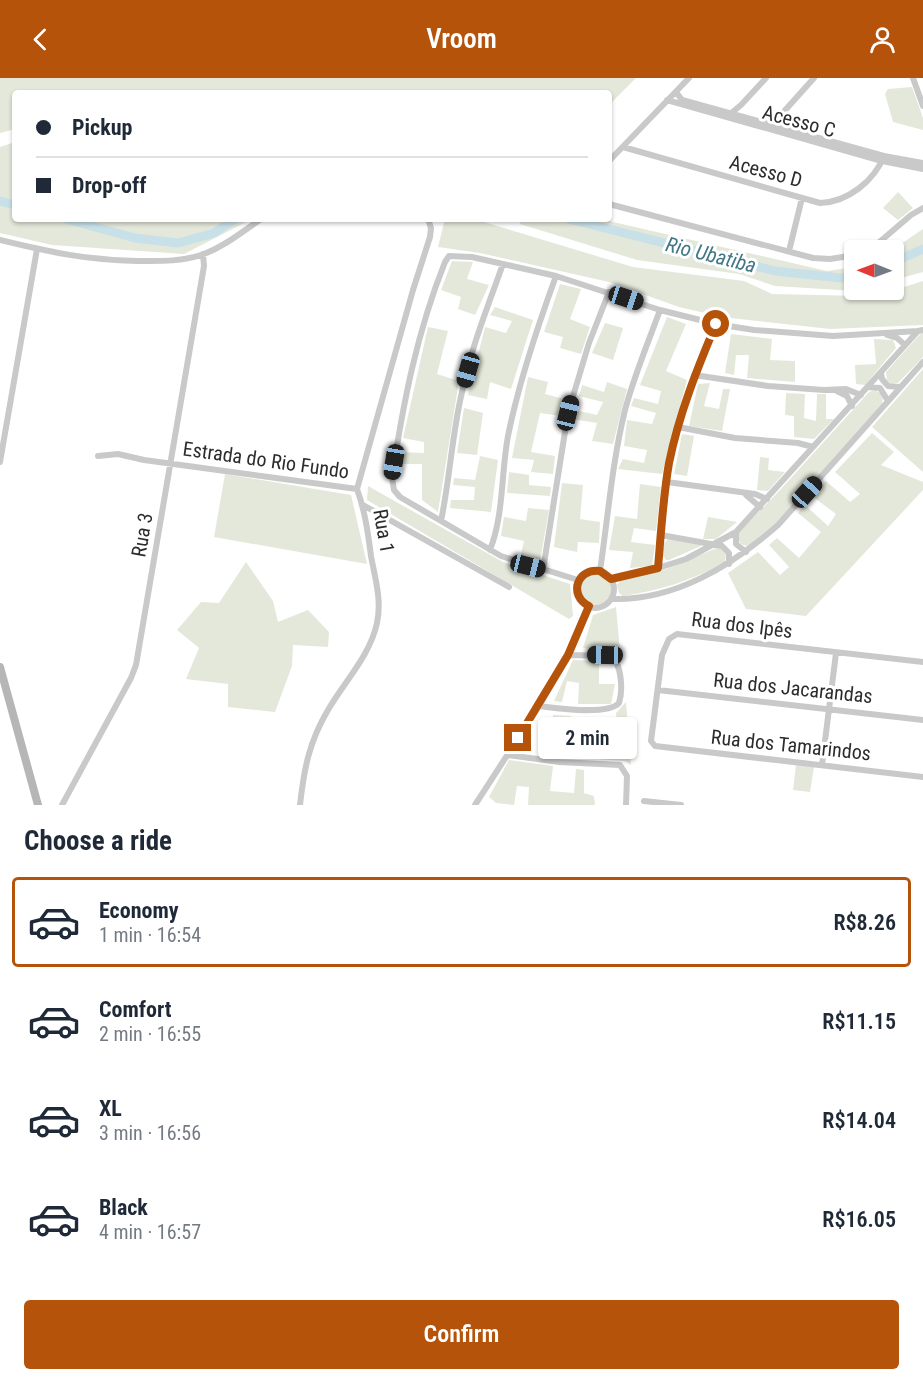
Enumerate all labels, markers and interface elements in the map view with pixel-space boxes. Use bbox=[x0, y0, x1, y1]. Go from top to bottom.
icon: back bbox=[24, 23, 57, 56]
text: Vroom bbox=[426, 23, 497, 55]
icon: person bbox=[866, 23, 899, 56]
street label: Acesso C bbox=[760, 100, 838, 142]
text: Pickup bbox=[72, 115, 132, 140]
street label: Acesso D bbox=[727, 150, 805, 192]
text: Drop-off bbox=[72, 173, 146, 198]
water label: Rio Ubatiba bbox=[663, 232, 759, 278]
north arrow bbox=[844, 240, 904, 300]
map controls bbox=[844, 240, 904, 300]
car bbox=[606, 284, 646, 312]
route start bbox=[702, 310, 729, 337]
car bbox=[454, 350, 482, 390]
car bbox=[555, 393, 581, 433]
street label: Estrada do Rio Fundo bbox=[181, 436, 351, 484]
car bbox=[382, 443, 406, 481]
car bbox=[788, 473, 826, 511]
street label: Rua 1 bbox=[368, 507, 400, 555]
street label: Rua 3 bbox=[126, 511, 158, 559]
car bbox=[508, 553, 548, 579]
street label: Rua dos Ipês bbox=[690, 607, 794, 643]
car bbox=[587, 646, 623, 664]
street label: Rua dos Jacarandas bbox=[712, 668, 874, 708]
callout: 2 min bbox=[539, 717, 638, 759]
route end bbox=[504, 724, 531, 751]
street label: Rua dos Tamarindos bbox=[710, 725, 872, 765]
text: 2 min bbox=[565, 726, 610, 750]
text: Choose a ride bbox=[24, 825, 172, 857]
icon: car bbox=[27, 895, 81, 949]
text: Economy bbox=[99, 898, 179, 923]
text: R$8.26 bbox=[833, 910, 896, 935]
text: 1 min · 16:54 bbox=[99, 923, 201, 947]
icon: car bbox=[27, 994, 81, 1048]
text: Comfort bbox=[99, 997, 172, 1022]
text: R$11.15 bbox=[822, 1009, 896, 1034]
text: 2 min · 16:55 bbox=[99, 1022, 201, 1046]
icon: car bbox=[27, 1093, 81, 1147]
text: XL bbox=[99, 1096, 122, 1121]
text: R$14.04 bbox=[822, 1108, 896, 1133]
text: 3 min · 16:56 bbox=[99, 1121, 201, 1145]
icon: car bbox=[27, 1192, 81, 1246]
text: Black bbox=[99, 1195, 148, 1220]
text: R$16.05 bbox=[822, 1207, 896, 1232]
text: 4 min · 16:57 bbox=[99, 1220, 201, 1244]
button: Confirm bbox=[24, 1300, 899, 1369]

